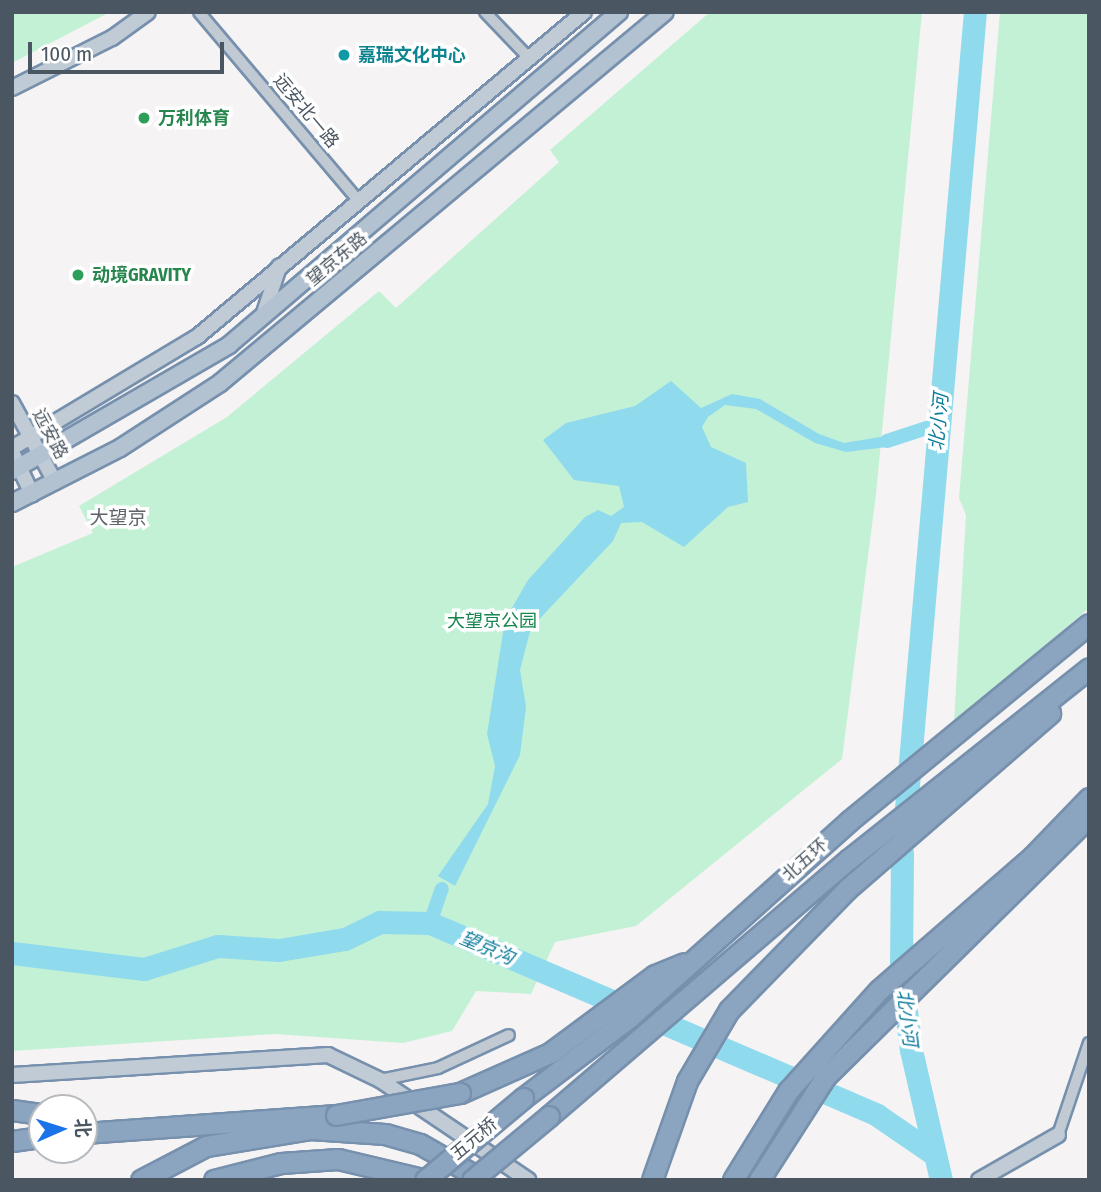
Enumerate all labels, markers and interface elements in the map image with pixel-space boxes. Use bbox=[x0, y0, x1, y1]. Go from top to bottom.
scale bar bbox=[32, 28, 228, 72]
text: 100 m bbox=[41, 41, 92, 67]
place label: 嘉瑞文化中心 bbox=[358, 44, 466, 66]
marker: 嘉瑞文化中心 bbox=[336, 47, 352, 63]
street label: 远安北一路 bbox=[269, 70, 343, 152]
place label: 万利体育 bbox=[158, 107, 230, 129]
marker: 万利体育 bbox=[136, 110, 152, 126]
street label: 望京东路 bbox=[302, 228, 372, 290]
place label: 动境GRAVITY bbox=[92, 264, 191, 286]
marker: 动境GRAVITY bbox=[70, 267, 86, 283]
water label: 北小河 bbox=[925, 393, 953, 451]
street label: 远安路 bbox=[28, 405, 72, 463]
district label: 大望京 bbox=[90, 507, 146, 529]
park label: 大望京公园 bbox=[447, 610, 537, 632]
street label: 北五环 bbox=[778, 834, 832, 886]
water label: 望京沟 bbox=[456, 926, 518, 970]
water label: 北小河 bbox=[892, 988, 922, 1048]
north arrow bbox=[28, 1094, 98, 1164]
street label: 五元桥 bbox=[446, 1113, 502, 1165]
text: 北 bbox=[70, 1118, 94, 1138]

